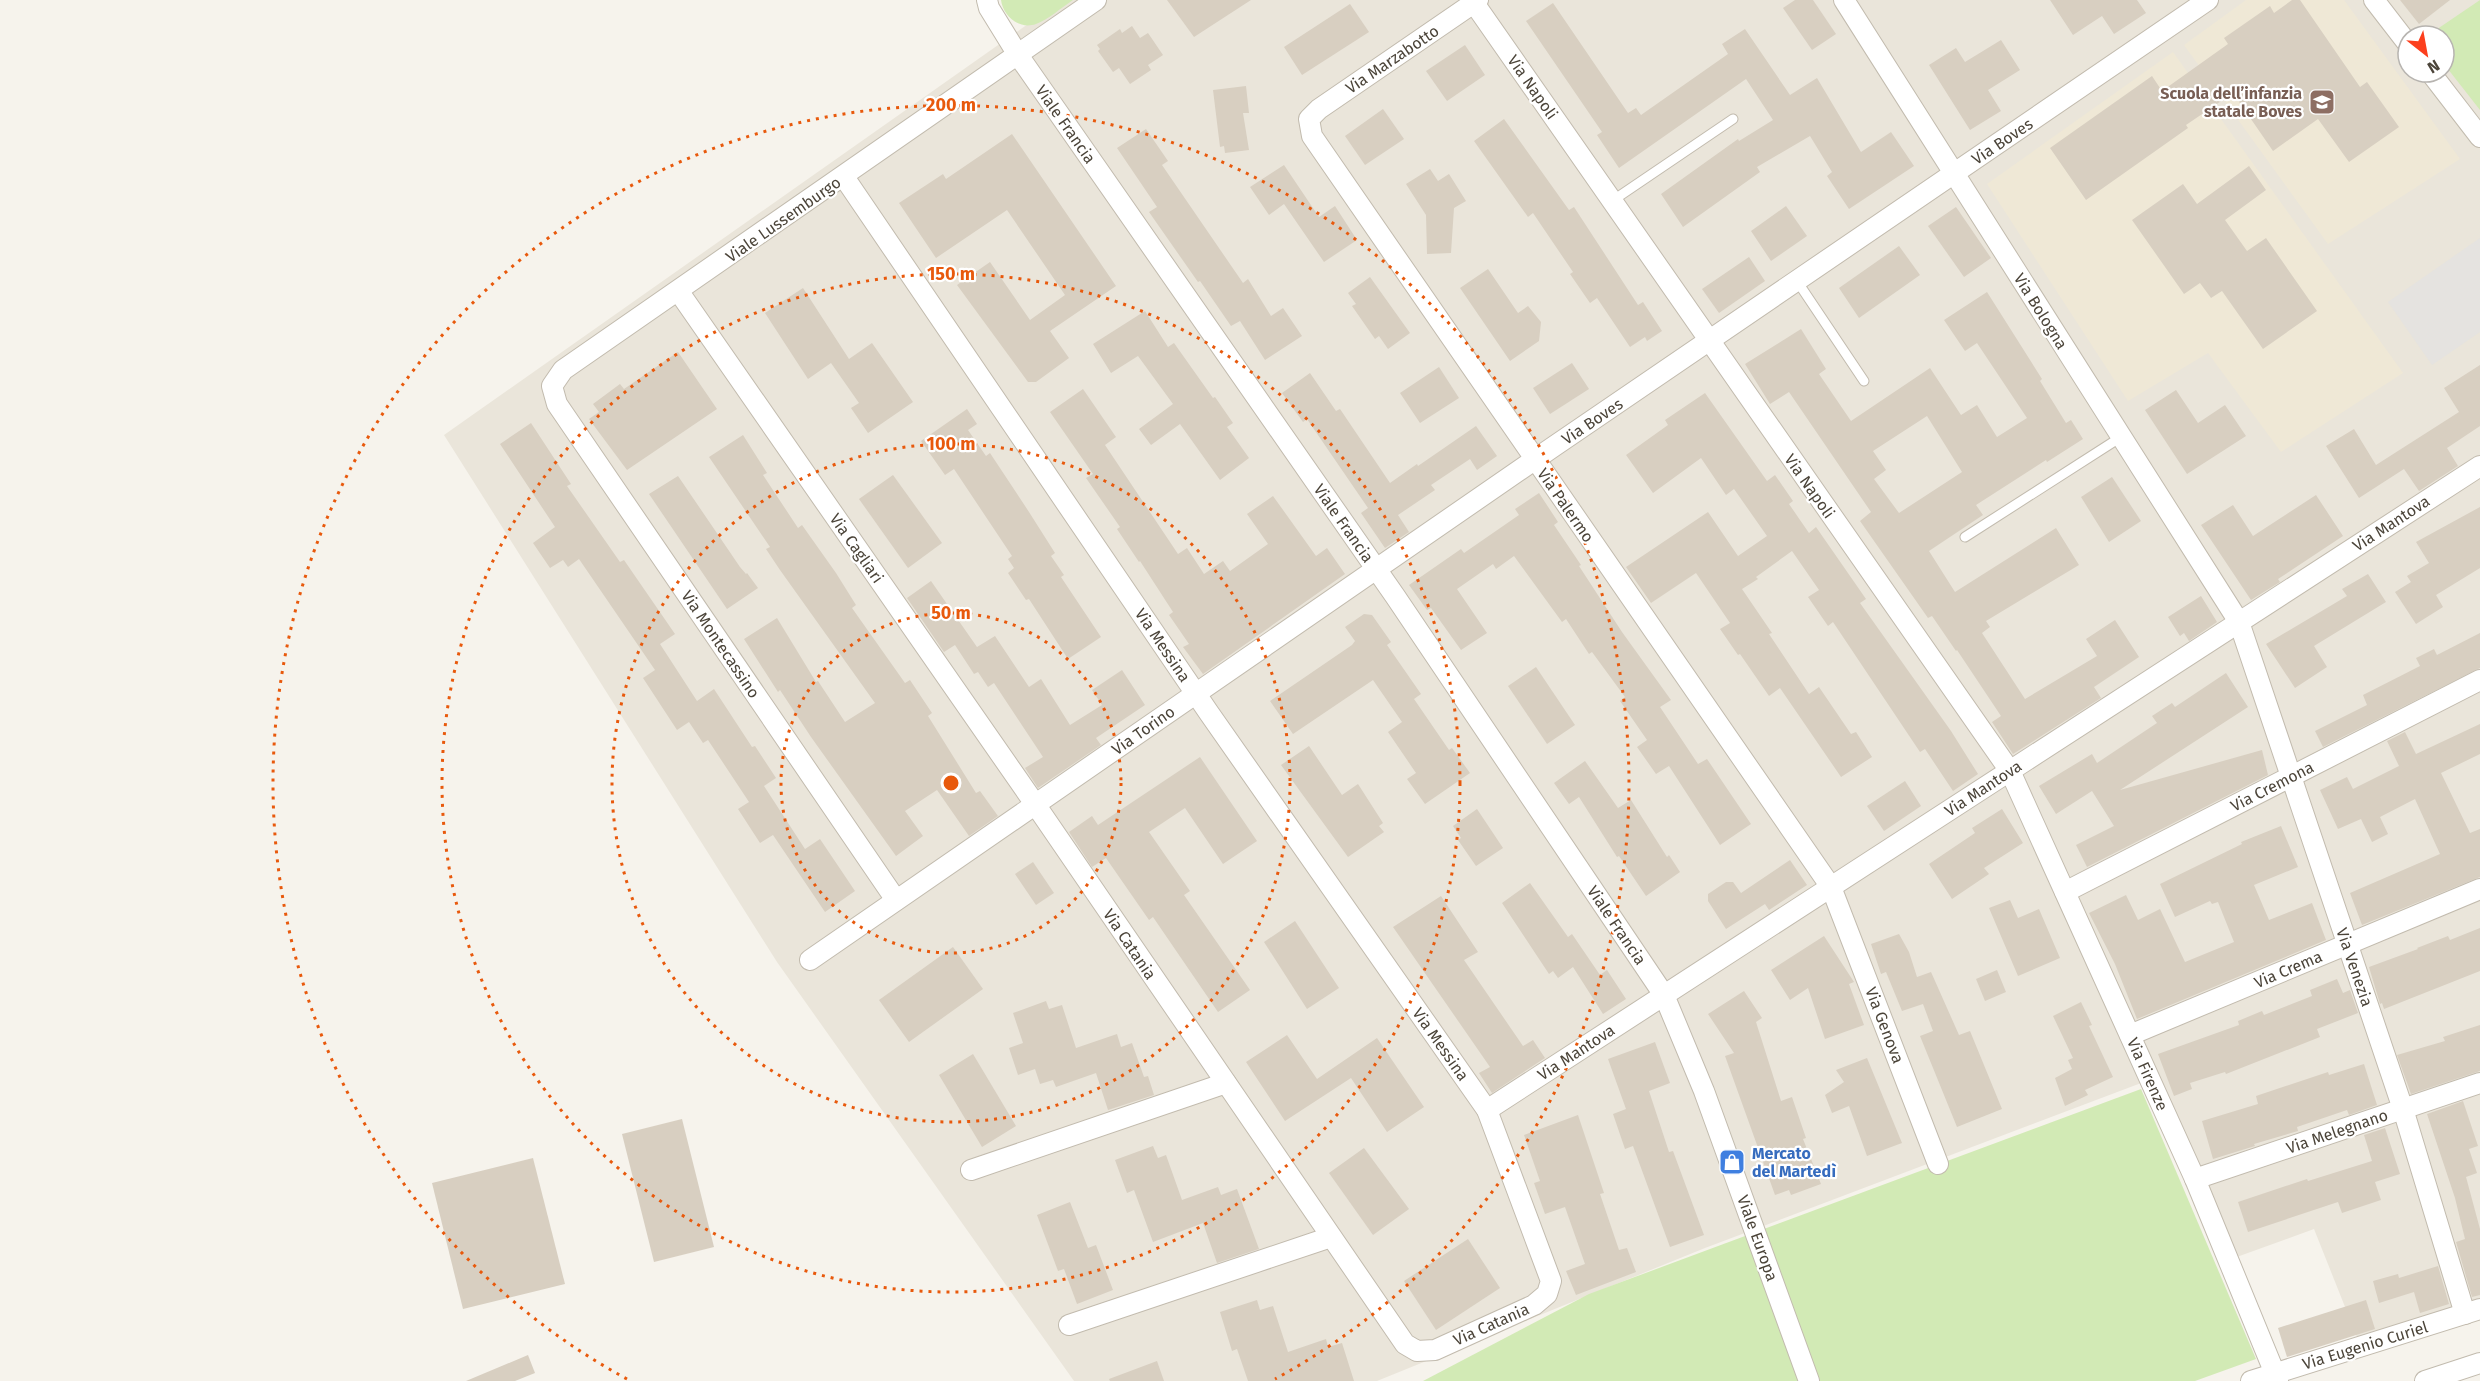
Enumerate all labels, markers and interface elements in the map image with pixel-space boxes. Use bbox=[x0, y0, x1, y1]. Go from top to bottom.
street label: Via Marzabotto bbox=[1342, 21, 1443, 98]
north arrow bbox=[2396, 24, 2456, 84]
street label: Via Napoli bbox=[1504, 52, 1562, 123]
text: N bbox=[2424, 56, 2443, 77]
street label: Viale Francia bbox=[1032, 81, 1100, 167]
place label: Scuola dell’infanzia statale Boves bbox=[2160, 84, 2302, 121]
school or university icon: Scuola dell’infanzia statale Boves bbox=[2307, 87, 2337, 117]
text: 200 m bbox=[926, 94, 976, 116]
street label: Via Boves bbox=[1968, 114, 2036, 169]
street label: Viale Lussemburgo bbox=[722, 173, 844, 266]
text: 150 m bbox=[927, 263, 975, 285]
street label: Via Bologna bbox=[2010, 270, 2071, 353]
street label: Via Boves bbox=[1558, 394, 1626, 449]
text: 100 m bbox=[927, 433, 975, 455]
street label: Via Napoli bbox=[1781, 451, 1839, 522]
street label: Via Palermo bbox=[1533, 465, 1598, 546]
street label: Viale Francia bbox=[1310, 480, 1378, 566]
street label: Via Mantova bbox=[2349, 491, 2433, 555]
street label: Via Cagliari bbox=[826, 510, 887, 587]
street label: Via Montecassino bbox=[678, 587, 764, 702]
text: 50 m bbox=[931, 602, 971, 624]
street label: Via Messina bbox=[1131, 605, 1194, 686]
street label: Via Torino bbox=[1108, 702, 1178, 759]
street label: Via Mantova bbox=[1941, 756, 2025, 820]
street label: Via Cremona bbox=[2228, 757, 2317, 815]
centre of rings bbox=[941, 773, 961, 793]
street label: Viale Francia bbox=[1583, 882, 1650, 968]
street label: Via Catania bbox=[1099, 905, 1160, 983]
street label: Via Venezia bbox=[2332, 925, 2377, 1009]
street label: Via Crema bbox=[2251, 947, 2325, 992]
street label: Via Genova bbox=[1861, 984, 1908, 1066]
street label: Via Messina bbox=[1408, 1004, 1473, 1085]
street label: Via Mantova bbox=[1534, 1020, 1618, 1084]
street label: Via Firenze bbox=[2123, 1035, 2172, 1113]
street label: Via Melegnano bbox=[2284, 1105, 2390, 1158]
place label: Mercato del Martedì bbox=[1752, 1144, 1836, 1181]
shop icon: Mercato del Martedì bbox=[1717, 1147, 1747, 1177]
street label: Viale Europa bbox=[1733, 1193, 1782, 1284]
street label: Via Catania bbox=[1450, 1299, 1532, 1350]
street label: Via Eugenio Curiel bbox=[2300, 1317, 2431, 1374]

